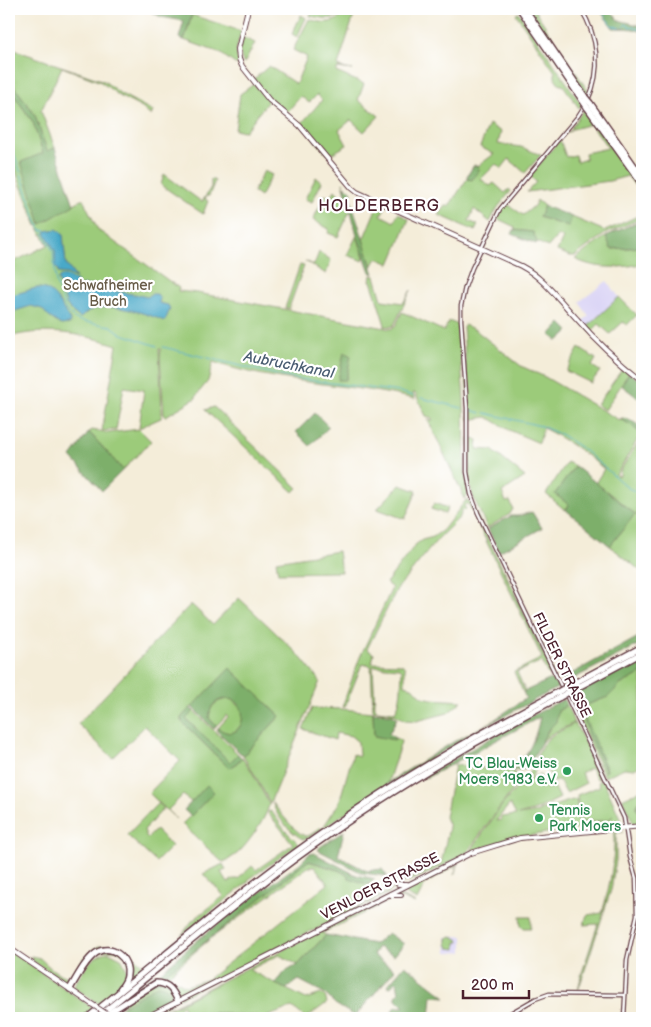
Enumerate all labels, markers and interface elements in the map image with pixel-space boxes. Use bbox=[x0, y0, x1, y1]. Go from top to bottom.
district label: HOLDERBERG bbox=[318, 197, 440, 216]
park label: Schwafheimer Bruch bbox=[63, 277, 154, 310]
water label: Aubruchkanal bbox=[241, 347, 336, 383]
street label: FILDER STRASSE bbox=[529, 610, 595, 720]
place label: TC Blau-Weiss Moers 1983 e.V. bbox=[459, 755, 557, 788]
marker: TC Blau-Weiss Moers 1983 e.V. bbox=[561, 765, 573, 777]
place label: Tennis Park Moers bbox=[549, 802, 621, 835]
marker: Tennis Park Moers bbox=[533, 812, 545, 824]
street label: VENLOER STRASSE bbox=[318, 849, 442, 923]
scale bar bbox=[463, 967, 530, 999]
text: 200 m bbox=[471, 976, 514, 995]

